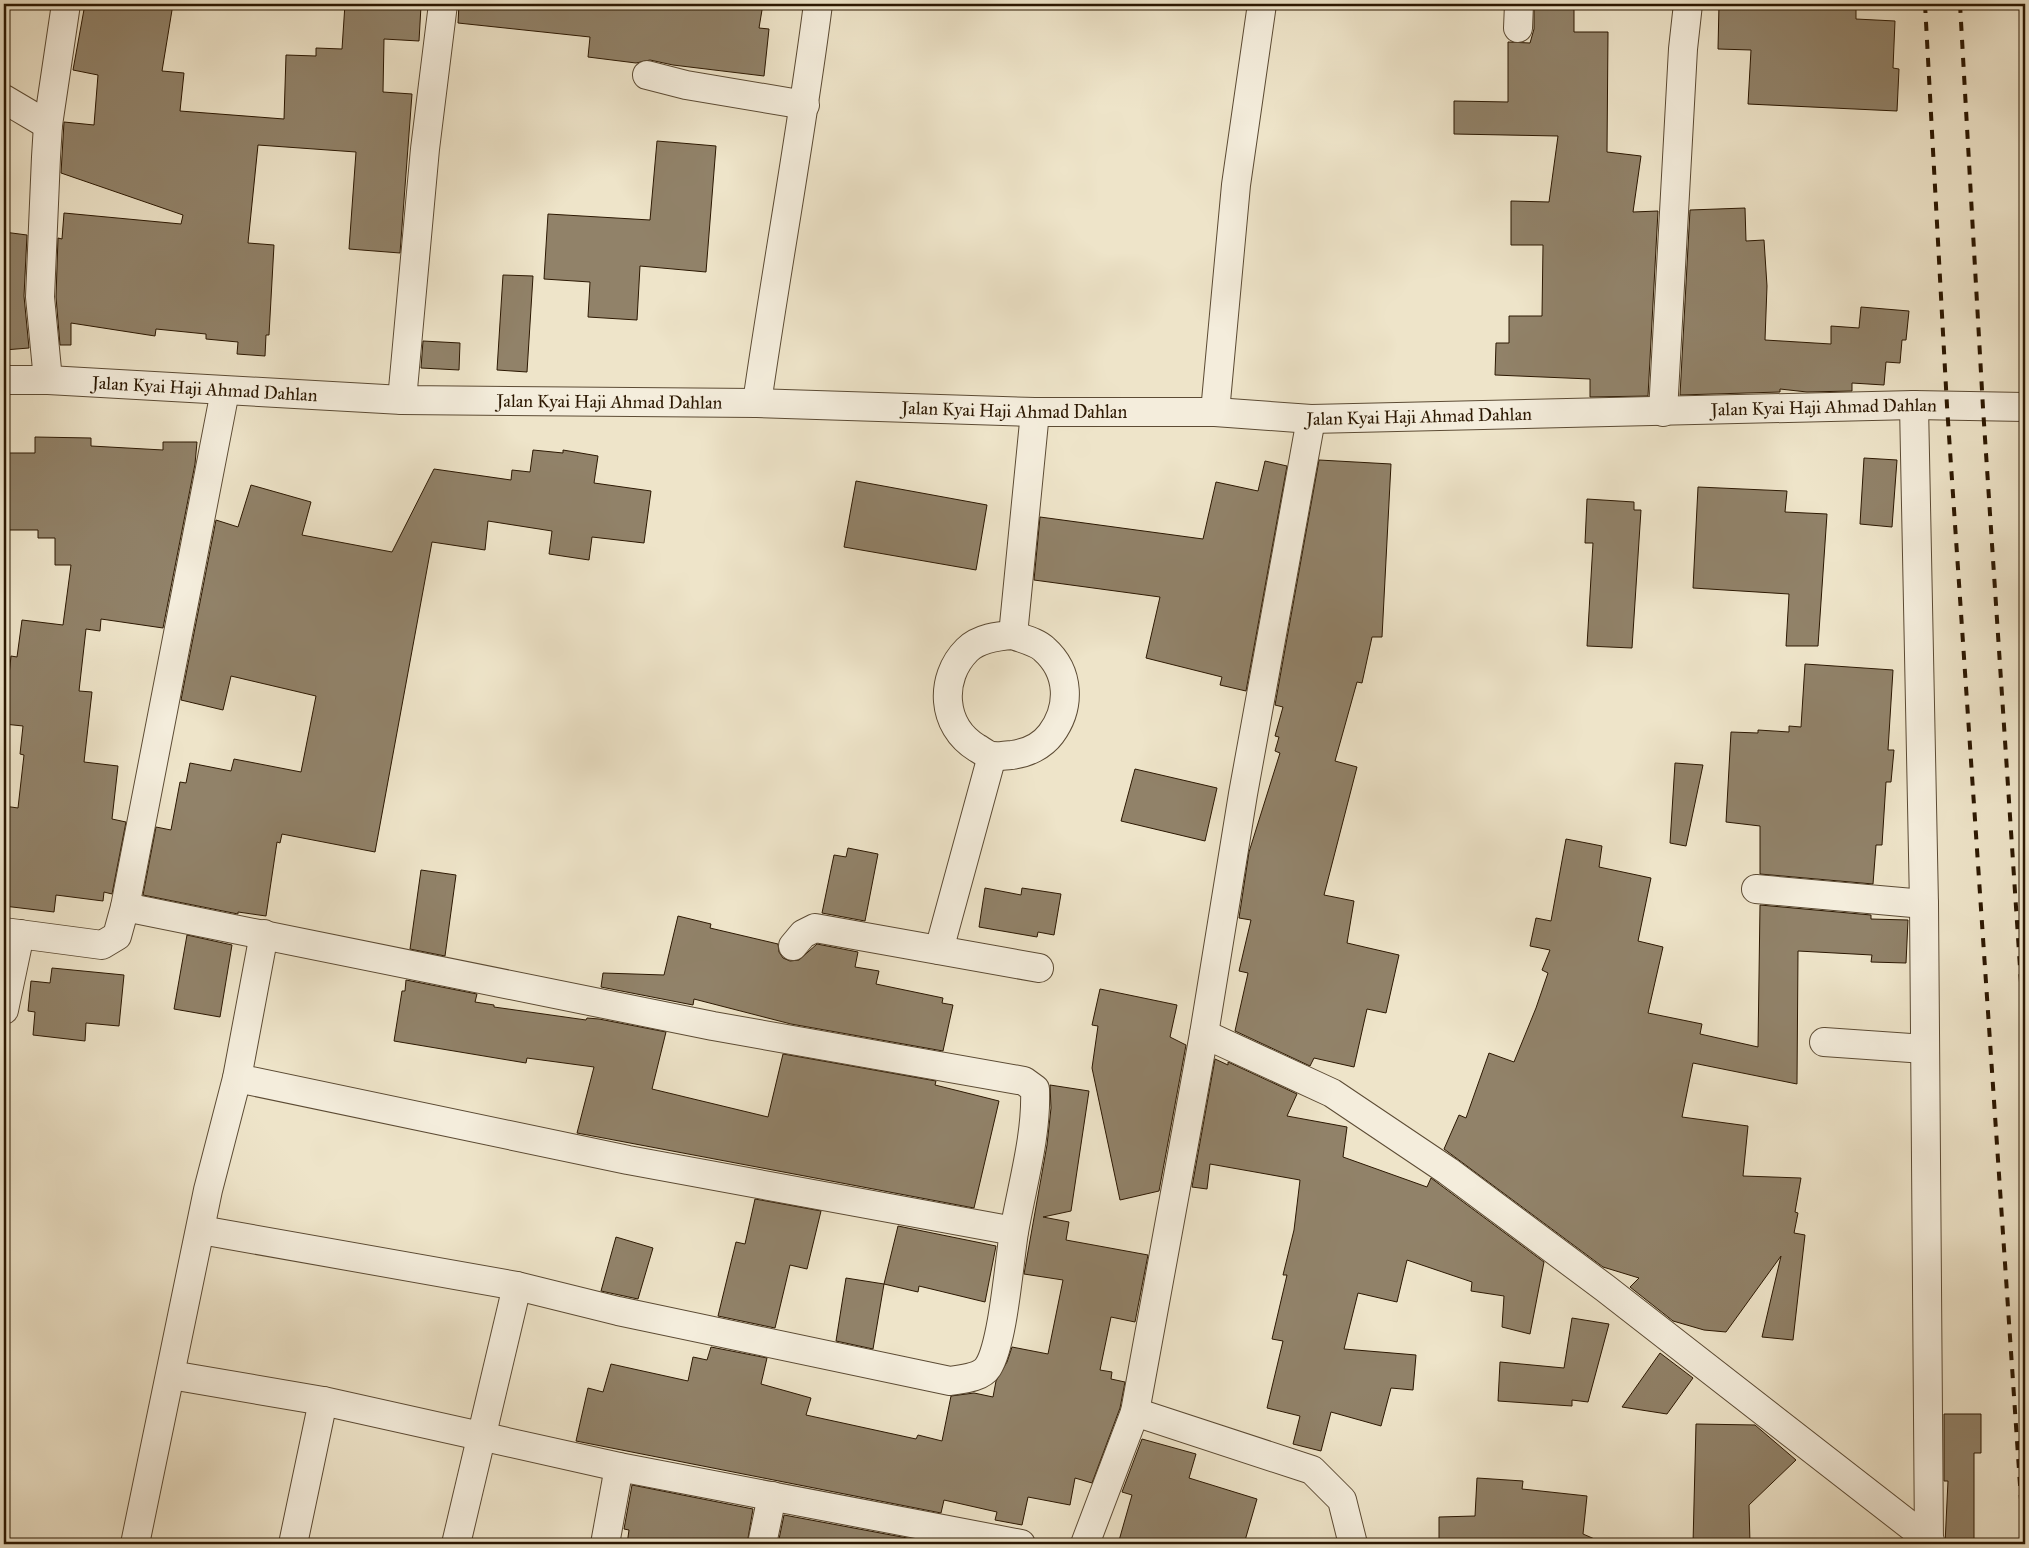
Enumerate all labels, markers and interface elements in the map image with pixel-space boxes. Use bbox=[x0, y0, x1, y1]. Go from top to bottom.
street label: Jalan Kyai Haji Ahmad Dahlan bbox=[89, 371, 318, 406]
street label: Jalan Kyai Haji Ahmad Dahlan bbox=[494, 390, 723, 414]
street label: Jalan Kyai Haji Ahmad Dahlan bbox=[1709, 394, 1937, 422]
street label: Jalan Kyai Haji Ahmad Dahlan bbox=[899, 397, 1127, 423]
street label: Jalan Kyai Haji Ahmad Dahlan bbox=[1303, 403, 1532, 431]

